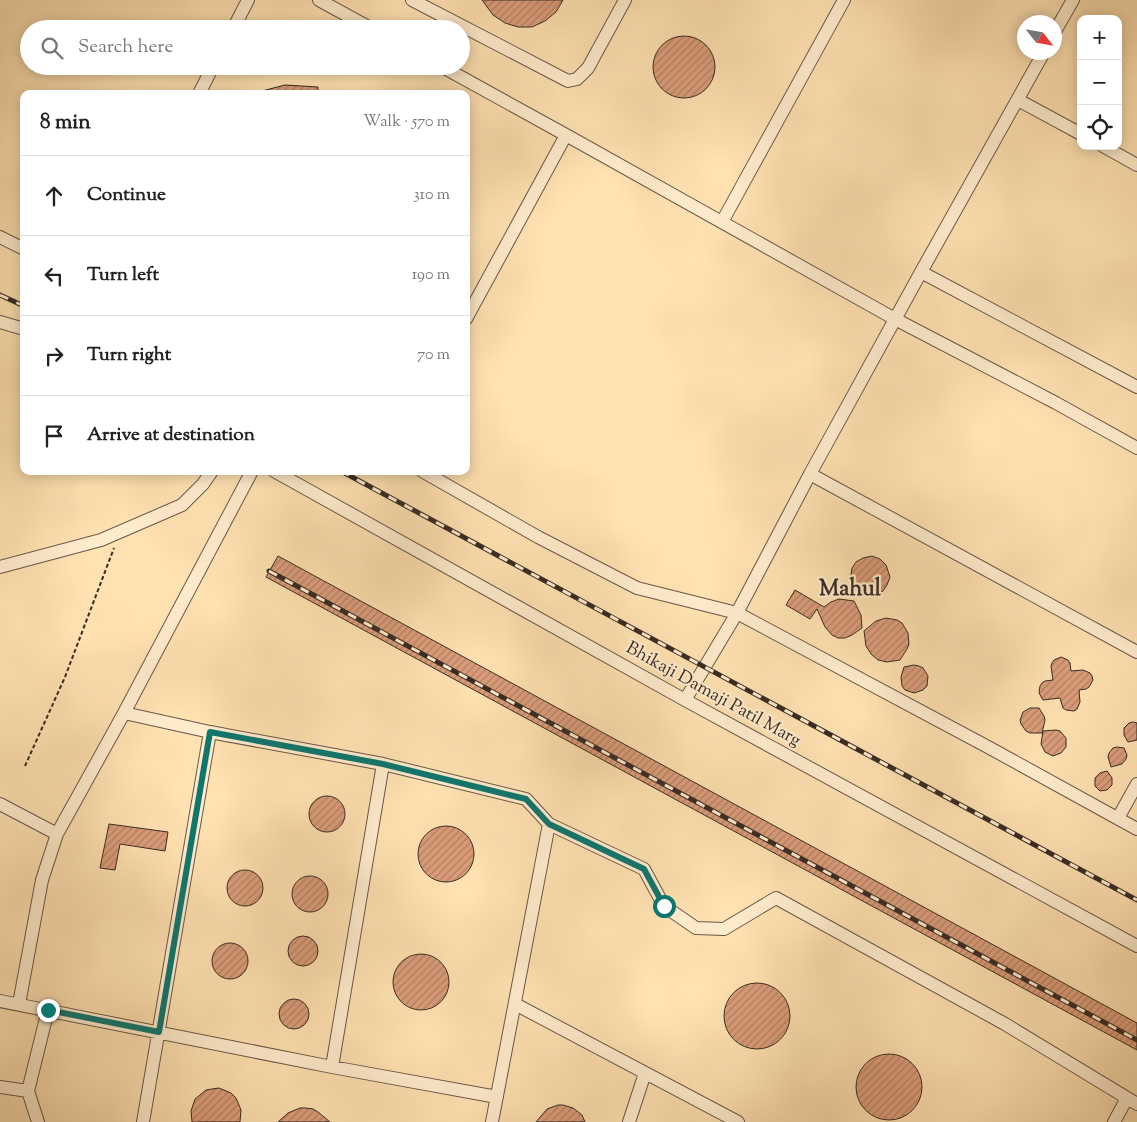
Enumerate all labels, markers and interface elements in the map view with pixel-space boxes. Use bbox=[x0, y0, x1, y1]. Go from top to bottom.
north arrow bbox=[1017, 15, 1062, 60]
map controls bbox=[1077, 15, 1122, 150]
button: + bbox=[1077, 15, 1122, 60]
search box bbox=[20, 20, 470, 75]
icon: search bbox=[38, 34, 66, 62]
text: Search here bbox=[78, 34, 173, 61]
button: − bbox=[1077, 60, 1122, 105]
button: locate bbox=[1077, 105, 1122, 150]
text: 8 min bbox=[40, 108, 91, 138]
text: Walk · 570 m bbox=[363, 111, 450, 134]
icon: ahead bbox=[40, 182, 68, 210]
text: Continue bbox=[87, 182, 166, 209]
text: 310 m bbox=[413, 184, 450, 207]
icon: left bbox=[40, 262, 68, 290]
text: Turn left bbox=[87, 262, 159, 289]
text: 190 m bbox=[412, 264, 450, 287]
icon: right bbox=[40, 342, 68, 370]
text: Turn right bbox=[87, 342, 171, 369]
text: 70 m bbox=[417, 344, 450, 367]
icon: arrive bbox=[40, 422, 68, 450]
text: Arrive at destination bbox=[87, 422, 255, 449]
district label: Mahul bbox=[819, 574, 882, 606]
street label: Bhikaji Damaji Patil Marg bbox=[621, 636, 805, 754]
route start bbox=[653, 895, 676, 918]
route end bbox=[37, 999, 60, 1022]

